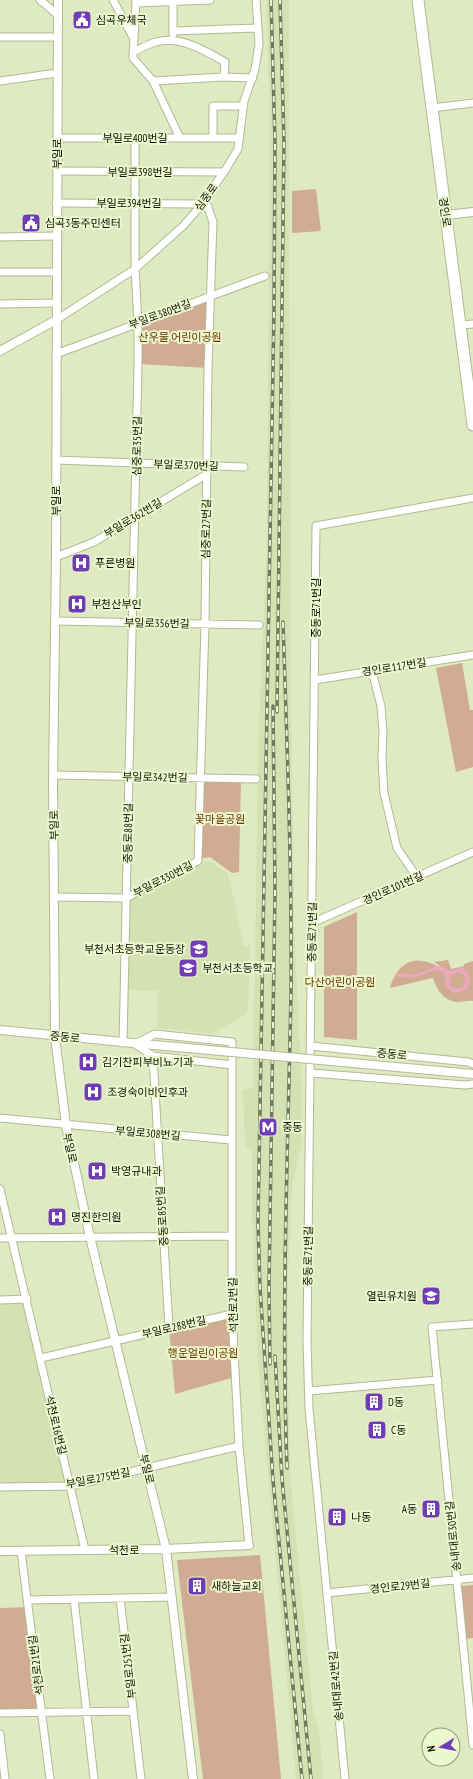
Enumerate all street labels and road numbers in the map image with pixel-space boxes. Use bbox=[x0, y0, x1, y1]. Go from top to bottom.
street label: 부일로400번길 bbox=[102, 131, 168, 145]
street label: 부일로 bbox=[50, 139, 64, 169]
street label: 부일로398번길 bbox=[107, 165, 173, 179]
street label: 심중로 bbox=[191, 181, 221, 213]
street label: 부일로394번길 bbox=[96, 196, 162, 210]
street label: 경인로 bbox=[436, 196, 454, 228]
street label: 부일로380번길 bbox=[127, 296, 193, 332]
street label: 심중로35번길 bbox=[129, 416, 145, 476]
street label: 부일로370번길 bbox=[153, 457, 219, 473]
street label: 부일로 bbox=[49, 486, 63, 516]
street label: 부일로362번길 bbox=[101, 495, 165, 541]
street label: 심중로27번길 bbox=[198, 499, 214, 559]
street label: 중동로71번길 bbox=[309, 578, 323, 638]
street label: 부일로356번길 bbox=[124, 615, 190, 631]
street label: 경인로117번길 bbox=[361, 655, 427, 679]
street label: 부일로342번길 bbox=[122, 769, 188, 785]
street label: 중동로88번길 bbox=[120, 803, 136, 863]
street label: 부일로 bbox=[47, 810, 61, 840]
street label: 부일로330번길 bbox=[131, 858, 195, 900]
street label: 경인로101번길 bbox=[360, 868, 426, 908]
street label: 중동로71번길 bbox=[304, 902, 320, 962]
street label: 중동로 bbox=[49, 1028, 81, 1046]
street label: 중동로 bbox=[376, 1045, 408, 1063]
street label: 부일로308번길 bbox=[115, 1123, 181, 1143]
street label: 부일로 bbox=[60, 1132, 80, 1164]
street label: 중동로85번길 bbox=[153, 1185, 171, 1247]
street label: 중동로71번길 bbox=[300, 1226, 316, 1286]
street label: 석천로2번길 bbox=[226, 1277, 240, 1333]
street label: 부일로288번길 bbox=[141, 1313, 207, 1341]
street label: 석천로16번길 bbox=[42, 1394, 70, 1456]
street label: 부일로 bbox=[137, 1453, 157, 1485]
street label: 부일로275번길 bbox=[65, 1465, 131, 1491]
street label: 송내대로30번길 bbox=[442, 1500, 464, 1572]
street label: 석천로 bbox=[109, 1543, 139, 1557]
street label: 경인로29번길 bbox=[369, 1576, 431, 1596]
street label: 부일로251번길 bbox=[117, 1633, 139, 1699]
street label: 석천로21번길 bbox=[25, 1634, 47, 1696]
street label: 송내대로42번길 bbox=[326, 1650, 346, 1722]

